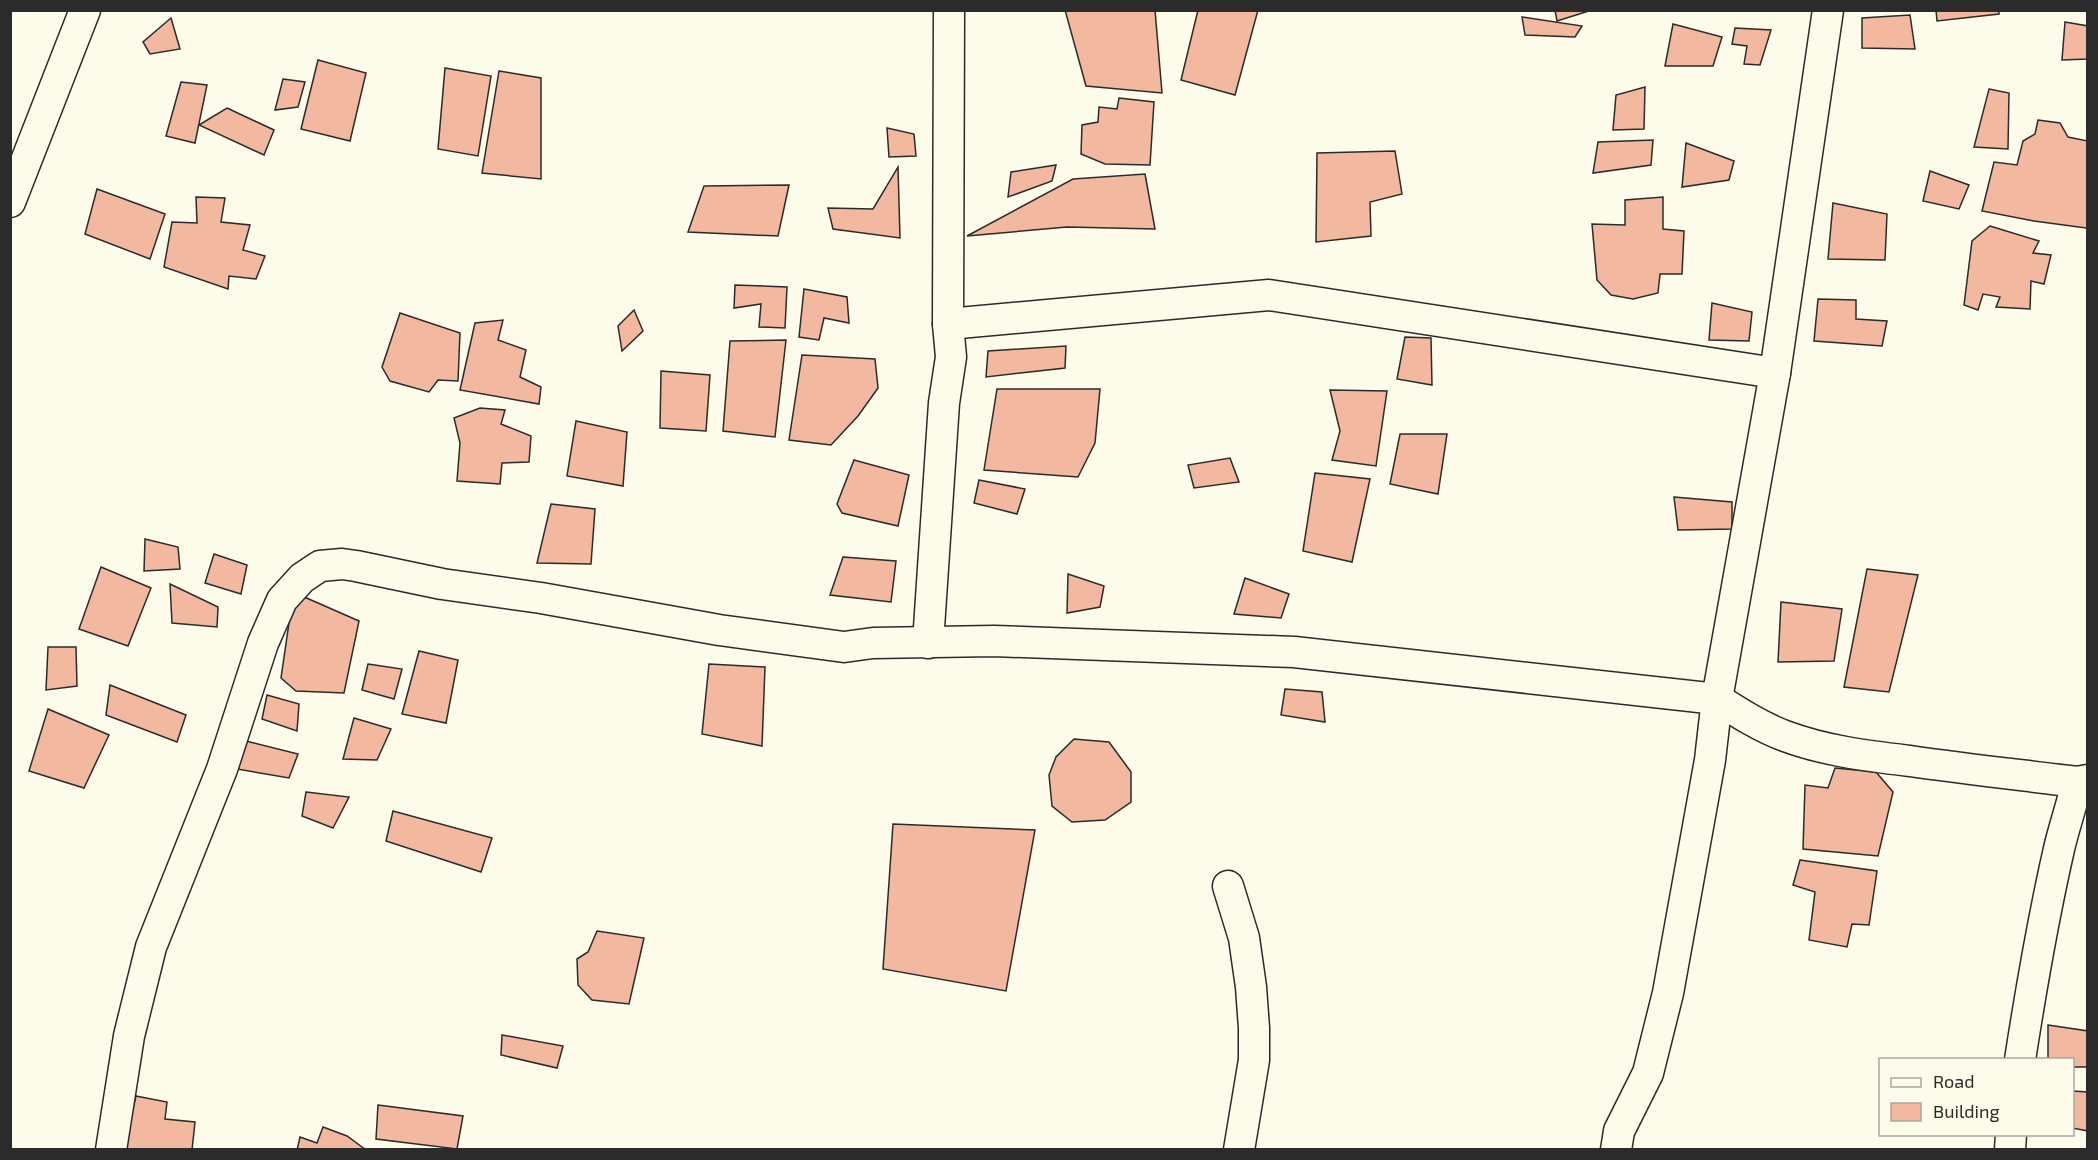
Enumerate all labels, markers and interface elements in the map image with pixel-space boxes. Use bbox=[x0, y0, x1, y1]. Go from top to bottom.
legend bbox=[1879, 1058, 2074, 1136]
text: Road bbox=[1933, 1070, 1974, 1092]
text: Building bbox=[1933, 1100, 2000, 1122]

